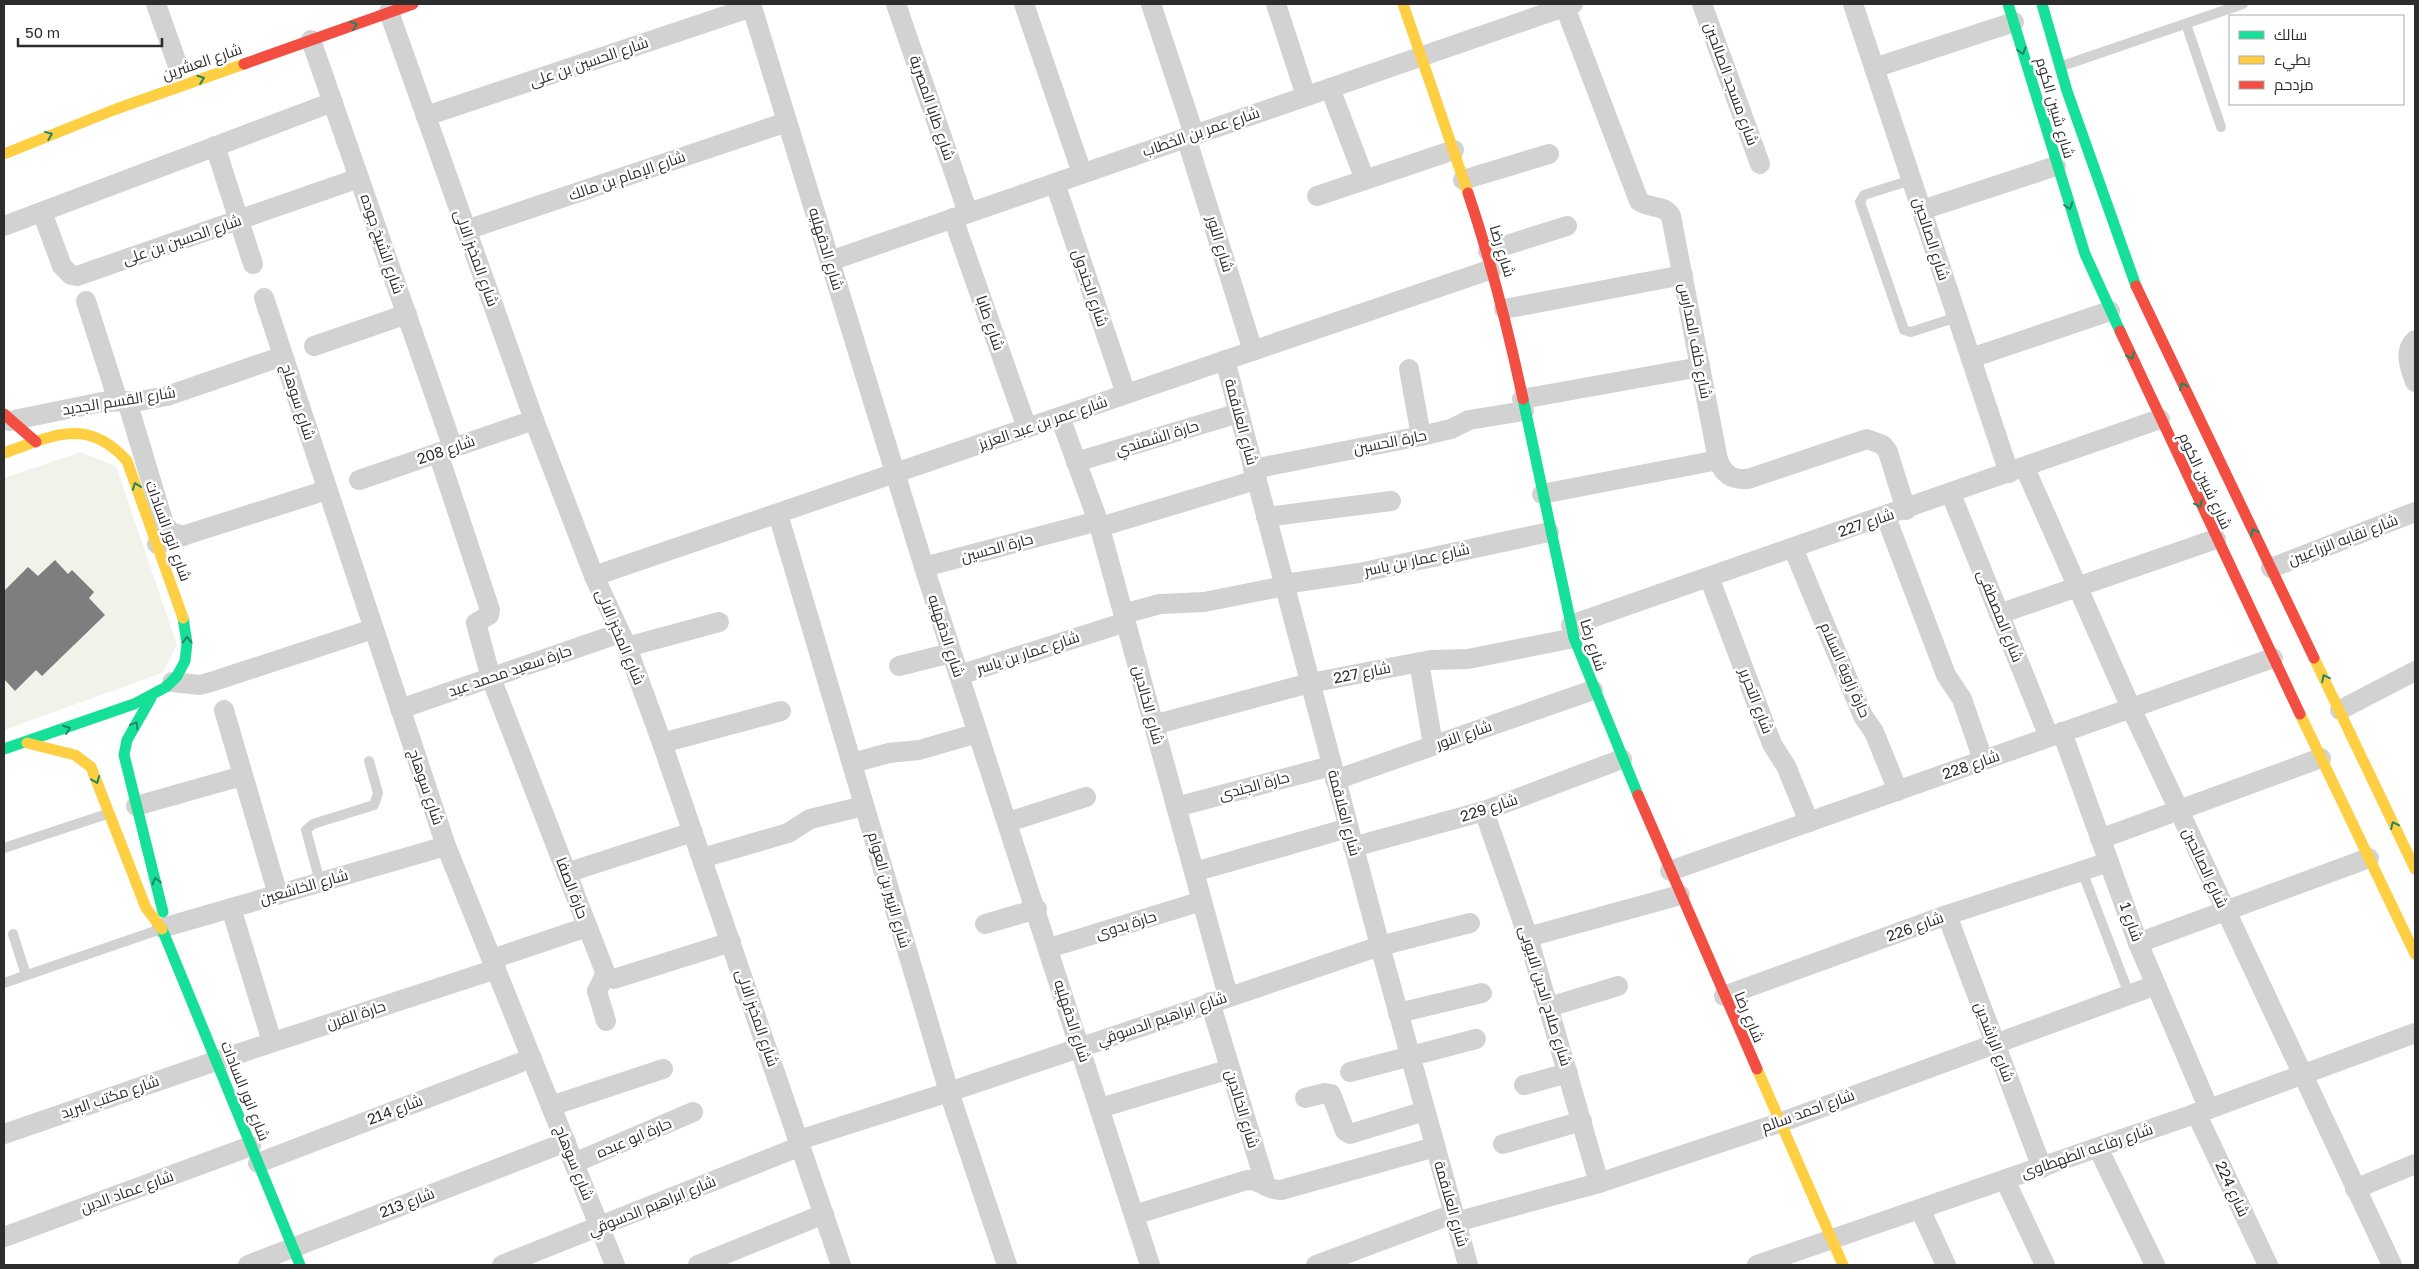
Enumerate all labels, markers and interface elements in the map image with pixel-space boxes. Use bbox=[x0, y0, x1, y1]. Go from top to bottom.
scale bar bbox=[18, 15, 161, 47]
legend bbox=[2229, 15, 2404, 105]
one-way arrow bbox=[350, 20, 358, 30]
street label: شارع مسجد الصالحين bbox=[1698, 20, 1763, 149]
text: 50 m bbox=[25, 23, 60, 41]
text: سالك bbox=[2274, 25, 2307, 43]
street label: شارع الحسين بن على bbox=[527, 32, 651, 93]
street label: شارع العشرين bbox=[159, 39, 245, 86]
one-way arrow bbox=[2017, 46, 2027, 54]
text: بطيء bbox=[2274, 50, 2311, 72]
street label: شارع طابا المصرية bbox=[904, 53, 959, 163]
street label: شارع شبين الكوم bbox=[2030, 55, 2079, 161]
one-way arrow bbox=[196, 75, 205, 85]
text: مزدحم bbox=[2274, 75, 2314, 95]
street label: شارع عمر بن الخطاب bbox=[1140, 103, 1263, 162]
one-way arrow bbox=[44, 131, 53, 142]
street label: شارع الإمام بن مالك bbox=[566, 147, 688, 206]
street label: شارع الشيخ جوده bbox=[355, 191, 408, 297]
street label: شارع الصالحين bbox=[1907, 195, 1954, 283]
one-way arrow bbox=[2063, 201, 2073, 210]
street label: شارع الدقهليه bbox=[803, 205, 848, 293]
street label: شارع المخبز الالى bbox=[448, 207, 503, 310]
street label: شارع الحسين بن على bbox=[120, 210, 244, 271]
street label: شارع النور bbox=[1201, 212, 1238, 275]
street label: شارع رضا bbox=[1484, 223, 1519, 280]
street label: شارع الجندول bbox=[1066, 247, 1113, 330]
street label: شارع خلف المدارس bbox=[1673, 281, 1716, 401]
street label: شارع طابا bbox=[970, 293, 1009, 353]
one-way arrow bbox=[2125, 351, 2135, 360]
street label: شارع سوهاج bbox=[275, 361, 320, 443]
street label: شارع العلاقمة bbox=[1219, 377, 1262, 468]
street label: شارع القسم الجديد bbox=[61, 382, 177, 421]
one-way arrow bbox=[2179, 382, 2189, 391]
street label: شارع عمر بن عبد العزيز bbox=[975, 392, 1111, 456]
street label: حارة الشمندي bbox=[1113, 416, 1202, 462]
street label: حارة الحسين bbox=[1352, 425, 1428, 459]
street label: شارع شبين الكوم bbox=[2173, 429, 2236, 533]
street label: شارع 208 bbox=[414, 431, 478, 470]
street label: شارع انور السادات bbox=[140, 478, 195, 584]
one-way arrow bbox=[132, 483, 142, 491]
one-way arrow bbox=[2193, 498, 2203, 507]
street label: شارع 227 bbox=[1835, 504, 1897, 543]
street label: شارع نقابه الزراعيين bbox=[2285, 510, 2401, 571]
one-way arrow bbox=[2250, 528, 2260, 537]
street label: حارة الحسين bbox=[959, 529, 1035, 567]
street label: شارع عمار بن ياسر bbox=[1361, 539, 1472, 582]
street label: شارع المصطفى bbox=[1971, 567, 2028, 666]
street label: شارع المخبز الالى bbox=[590, 586, 649, 688]
street label: شارع الدقهليه bbox=[922, 592, 969, 680]
street label: شارع رضا bbox=[1574, 616, 1611, 674]
street label: حارة زاوية السلام bbox=[1815, 619, 1875, 721]
street label: شارع عمار بن ياسر bbox=[973, 627, 1082, 680]
one-way arrow bbox=[182, 636, 192, 644]
street label: حارة سعيد محمد عيد bbox=[446, 641, 574, 701]
street label: شارع 227 bbox=[1332, 658, 1393, 689]
street label: شارع الخالدين bbox=[1127, 663, 1168, 747]
street label: شارع التحرير bbox=[1733, 664, 1778, 737]
one-way arrow bbox=[2321, 675, 2331, 684]
street label: شارع النور bbox=[1432, 716, 1495, 755]
one-way arrow bbox=[129, 721, 139, 730]
one-way arrow bbox=[62, 724, 70, 734]
street label: شارع سوهاج bbox=[403, 746, 448, 828]
street label: شارع 228 bbox=[1940, 746, 2003, 785]
street label: حارة الجندى bbox=[1216, 767, 1292, 805]
street label: شارع العلاقمة bbox=[1322, 768, 1365, 859]
one-way arrow bbox=[90, 775, 100, 784]
street label: شارع 229 bbox=[1458, 789, 1521, 828]
one-way arrow bbox=[2390, 821, 2401, 830]
street label: شارع الصالحين bbox=[2177, 825, 2232, 912]
street label: شارع الزبير بن العوام bbox=[862, 829, 915, 951]
street label: حارة الصفا bbox=[552, 854, 593, 921]
street label: شارع الخاشعين bbox=[257, 865, 351, 910]
one-way arrow bbox=[151, 877, 161, 885]
street label: شارع 1 bbox=[2114, 900, 2147, 945]
street label: حارة بدوى bbox=[1093, 906, 1159, 944]
street label: شارع 226 bbox=[1884, 907, 1947, 947]
street label: شارع صلاح الدين الايوبى bbox=[1513, 923, 1576, 1069]
street label: شارع المخبز الالى bbox=[730, 967, 783, 1070]
street label: شارع الدقهليه bbox=[1048, 977, 1095, 1065]
street label: شارع ابراهيم الدسوقي bbox=[1094, 987, 1230, 1052]
street label: شارع رضا bbox=[1728, 988, 1769, 1046]
street label: حارة الفرن bbox=[324, 996, 388, 1034]
street label: شارع الراشدين bbox=[1969, 999, 2018, 1085]
street label: شارع انور السادات bbox=[215, 1038, 274, 1144]
street label: شارع الخالدين bbox=[1220, 1067, 1263, 1151]
street label: شارع مكتب البريد bbox=[58, 1071, 162, 1124]
street label: شارع احمد سالم bbox=[1759, 1085, 1858, 1138]
street label: شارع 214 bbox=[364, 1090, 426, 1131]
street label: حارة ابو عبده bbox=[593, 1113, 674, 1162]
street label: شارع رفاعه الطهطاوى bbox=[2018, 1119, 2156, 1184]
street label: شارع سوهاج bbox=[549, 1123, 598, 1204]
street label: شارع 224 bbox=[2209, 1158, 2254, 1221]
street label: شارع العلاقمة bbox=[1428, 1159, 1473, 1250]
street label: شارع عماد الدين bbox=[78, 1166, 177, 1219]
street label: شارع ابراهيم الدسوقي bbox=[585, 1171, 720, 1243]
street label: شارع 213 bbox=[377, 1183, 438, 1224]

